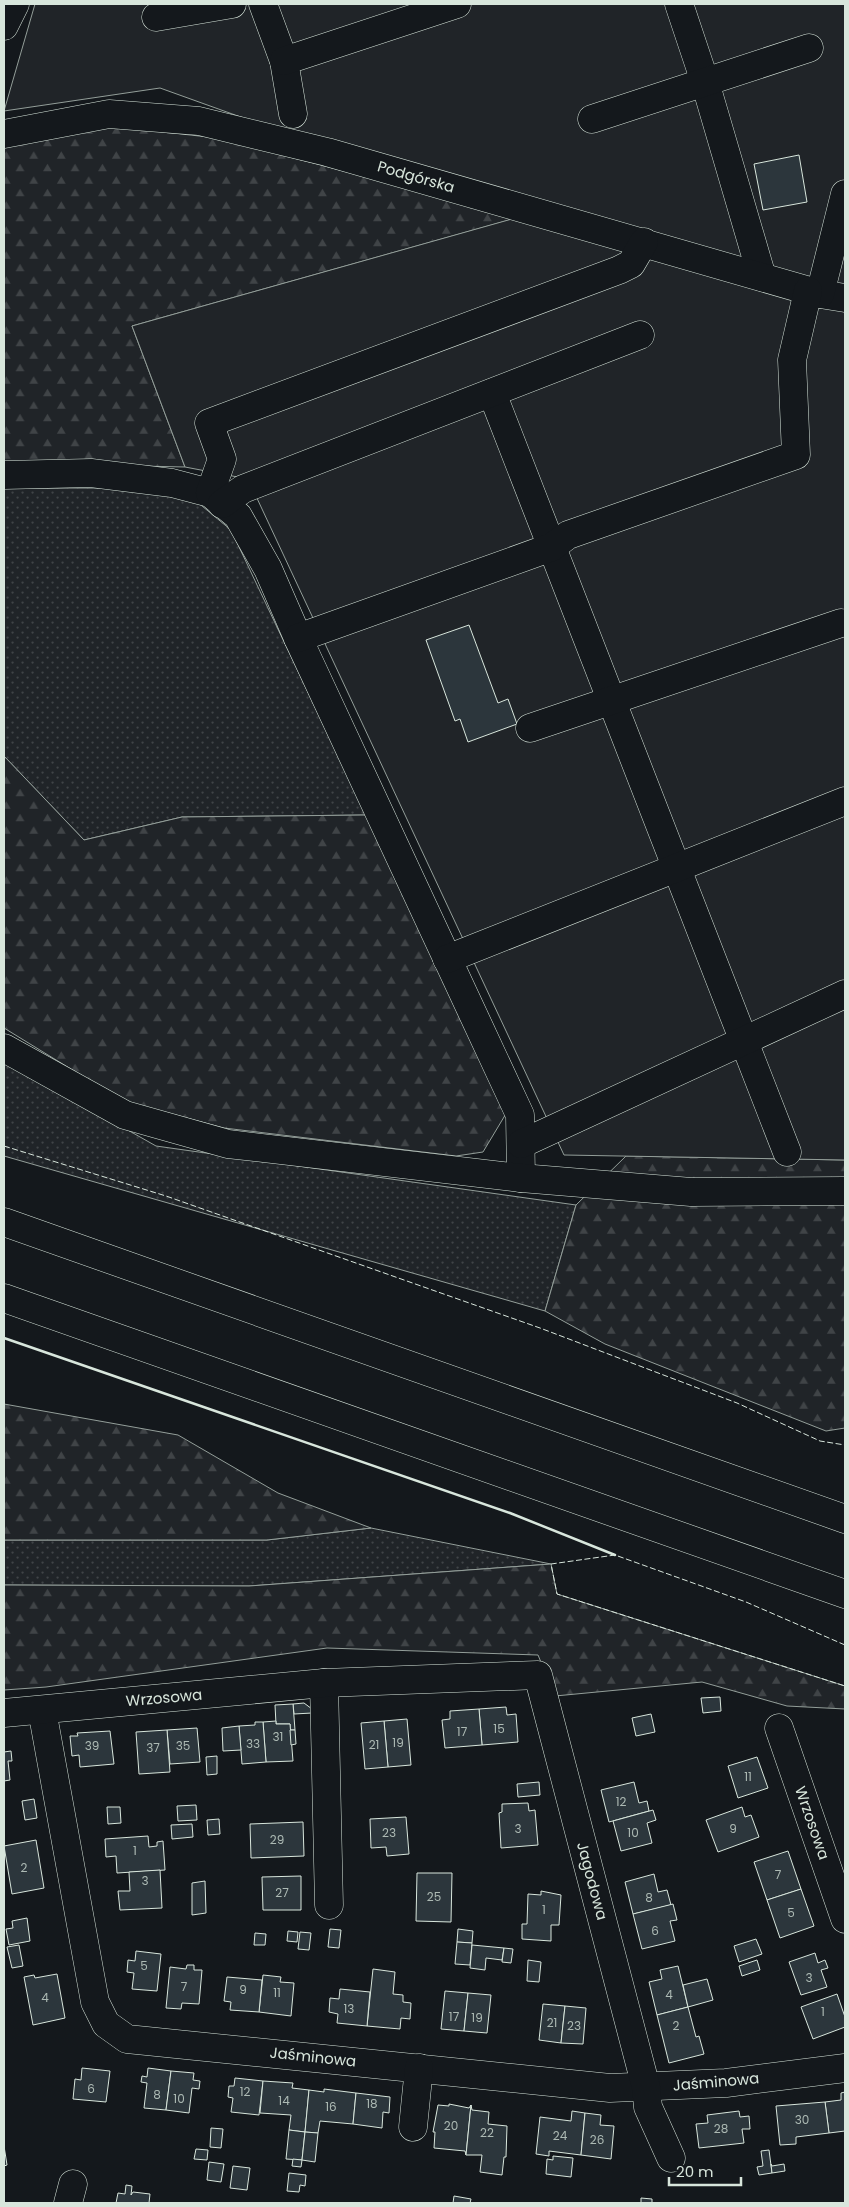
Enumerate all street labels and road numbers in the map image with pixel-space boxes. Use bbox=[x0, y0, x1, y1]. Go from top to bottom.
street label: Podgórska bbox=[375, 155, 457, 198]
street label: Wrzosowa bbox=[125, 1684, 203, 1711]
street label: Wrzosowa bbox=[790, 1783, 835, 1862]
street label: Jagodowa bbox=[572, 1840, 613, 1922]
street label: Jaśminowa bbox=[269, 2042, 357, 2071]
street label: Jaśminowa bbox=[672, 2067, 760, 2096]

